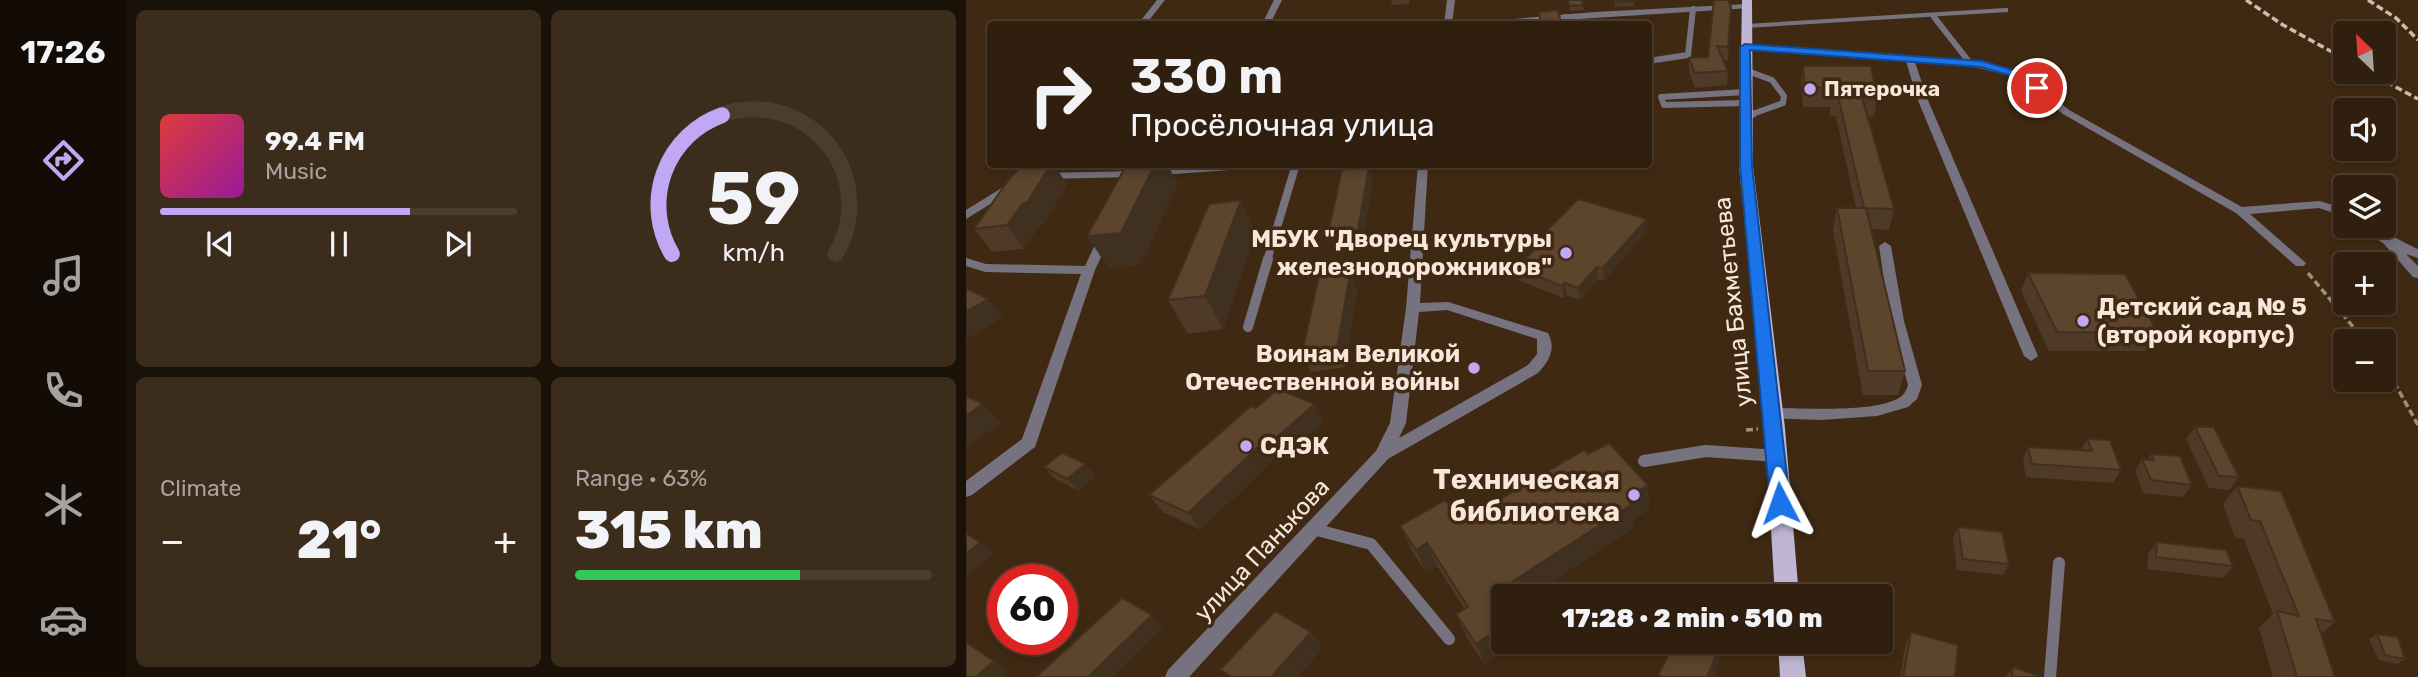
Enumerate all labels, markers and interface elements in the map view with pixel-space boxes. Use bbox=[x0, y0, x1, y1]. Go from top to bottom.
north arrow bbox=[2333, 21, 2396, 84]
map controls bbox=[2333, 21, 2396, 392]
text: 17:26 bbox=[20, 33, 106, 71]
text: 330 m bbox=[1130, 47, 1283, 105]
icon: right bbox=[1015, 49, 1106, 140]
pin bbox=[2007, 58, 2067, 118]
icon: arrive bbox=[2018, 69, 2056, 107]
place label: Пятерочка bbox=[1824, 76, 1940, 101]
marker: Пятерочка bbox=[1802, 81, 1818, 97]
button: sound bbox=[2333, 98, 2396, 161]
text: Просёлочная улица bbox=[1130, 106, 1435, 144]
text: 99.4 FM bbox=[265, 126, 365, 157]
icon: directions bbox=[39, 136, 88, 185]
text: Music bbox=[265, 157, 327, 185]
text: 59 bbox=[707, 157, 800, 243]
button: layers bbox=[2333, 175, 2396, 238]
street label: улица Бахметьева bbox=[1708, 196, 1758, 408]
icon: previous bbox=[201, 225, 239, 263]
icon: pause bbox=[320, 225, 358, 263]
icon: next bbox=[439, 225, 477, 263]
place label: МБУК "Дворец культуры железнодорожников" bbox=[1251, 225, 1552, 281]
text: km/h bbox=[722, 238, 785, 267]
marker: МБУК "Дворец культуры железнодорожников" bbox=[1558, 245, 1574, 261]
icon: music bbox=[39, 251, 88, 300]
button: + bbox=[2333, 252, 2396, 315]
place label: Детский сад № 5 (второй корпус) bbox=[2097, 293, 2307, 349]
marker: Детский сад № 5 (второй корпус) bbox=[2075, 313, 2091, 329]
button: − bbox=[2333, 329, 2396, 392]
place label: Воинам Великой Отечественной войны bbox=[1185, 340, 1460, 396]
marker: Воинам Великой Отечественной войны bbox=[1466, 360, 1482, 376]
icon: phone bbox=[39, 366, 88, 415]
place label: СДЭК bbox=[1260, 432, 1329, 460]
marker: СДЭК bbox=[1238, 438, 1254, 454]
place label: Техническая библиотека bbox=[1433, 463, 1620, 528]
text: Range · 63% bbox=[575, 464, 707, 492]
position arrow bbox=[1743, 466, 1817, 540]
street label: улица Панькова bbox=[1189, 473, 1335, 627]
text: Climate bbox=[160, 474, 241, 502]
icon: climate bbox=[39, 480, 88, 529]
marker: Техническая библиотека bbox=[1626, 487, 1642, 503]
text: 315 km bbox=[575, 499, 763, 561]
text: 21° bbox=[297, 509, 381, 571]
text: − bbox=[160, 518, 185, 564]
text: + bbox=[493, 518, 517, 564]
speed limit sign: 60 bbox=[987, 564, 1078, 655]
icon: car bbox=[39, 595, 88, 644]
text: 17:28 · 2 min · 510 m bbox=[1561, 603, 1823, 634]

